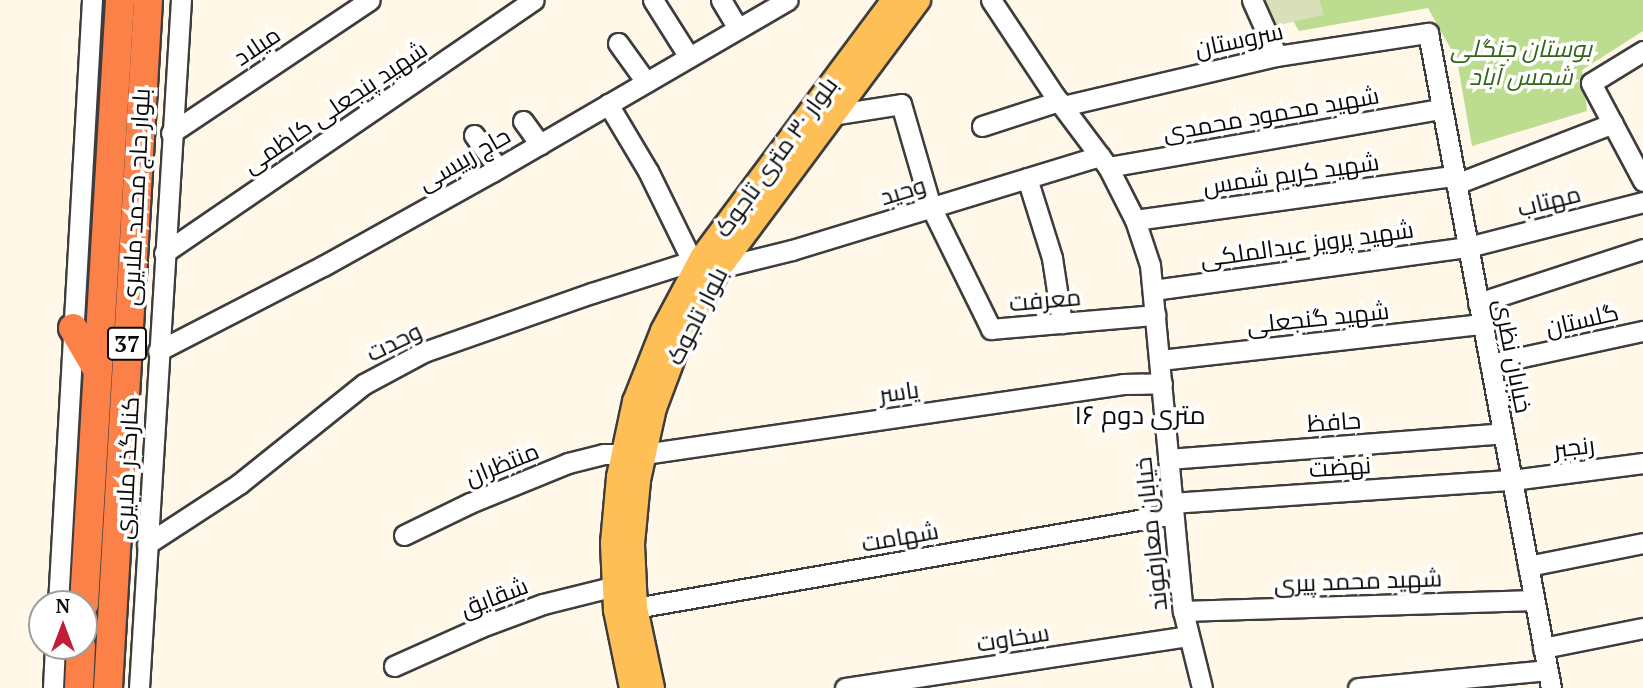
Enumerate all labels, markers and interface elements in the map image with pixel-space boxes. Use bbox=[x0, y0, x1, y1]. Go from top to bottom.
street label: سروستان bbox=[1192, 17, 1286, 63]
street label: میلاد bbox=[228, 20, 286, 72]
street label: شهید پنجعلی کاظمی bbox=[237, 35, 433, 179]
park label: بوستان جنگلی شمس آباد bbox=[1450, 35, 1592, 91]
street label: بلوار ۳۰ متری تاجوک bbox=[708, 71, 844, 243]
street label: شهید محمود محمدی bbox=[1161, 81, 1381, 147]
street label: بلوار حاج محمد ملایری bbox=[116, 88, 156, 306]
street label: حاج رییسی bbox=[413, 121, 515, 197]
street label: شهید کریم شمس bbox=[1201, 147, 1381, 201]
street label: وحید bbox=[877, 170, 929, 212]
street label: مهتاب bbox=[1514, 179, 1584, 223]
street label: شهید پرویز عبدالملکی bbox=[1198, 215, 1416, 273]
street label: بلوار تاجوک bbox=[660, 262, 734, 370]
street label: معرفت bbox=[1008, 283, 1082, 317]
street label: شهید گنجعلی bbox=[1245, 296, 1391, 340]
street label: خیابان نظری bbox=[1488, 296, 1538, 416]
street label: گلستان bbox=[1543, 298, 1621, 342]
street label: وحدت bbox=[362, 316, 426, 368]
road number: 37 bbox=[106, 324, 148, 364]
street label: یاسر bbox=[877, 375, 921, 409]
street label: کنارگذر ملایری bbox=[109, 396, 145, 540]
district label: ۱۶ متری دوم bbox=[1074, 399, 1206, 431]
street label: حافظ bbox=[1306, 406, 1362, 438]
street label: رنجبر bbox=[1552, 430, 1596, 464]
street label: منتظران bbox=[461, 436, 543, 492]
street label: نهضت bbox=[1308, 450, 1372, 484]
street label: خیابان معارفوند bbox=[1129, 456, 1173, 612]
street label: شهامت bbox=[859, 516, 941, 558]
street label: شهید محمد پیری bbox=[1273, 564, 1443, 598]
street label: شقایق bbox=[456, 571, 532, 623]
north arrow bbox=[28, 590, 98, 660]
text: N bbox=[56, 593, 70, 618]
street label: سخاوت bbox=[974, 618, 1052, 658]

